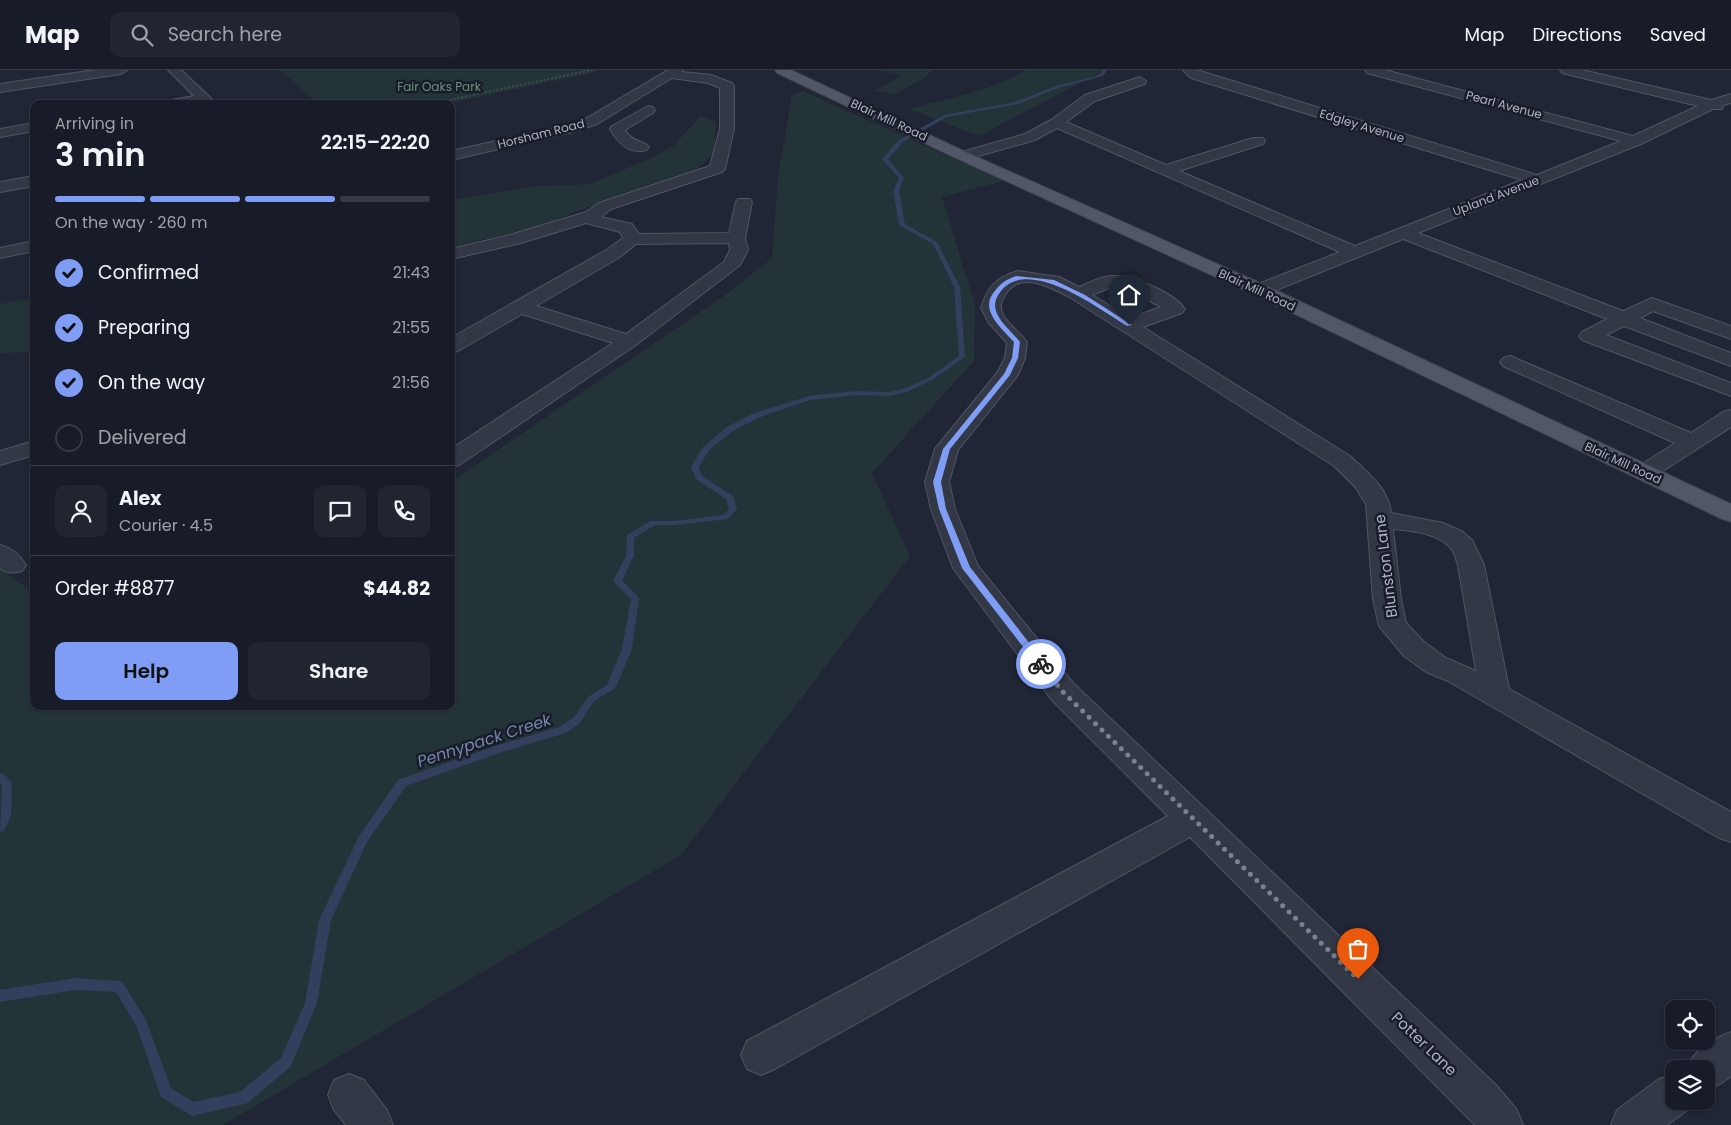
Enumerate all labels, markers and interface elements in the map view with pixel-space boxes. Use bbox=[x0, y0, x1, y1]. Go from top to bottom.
search box bbox=[110, 12, 460, 57]
text: Map bbox=[25, 18, 80, 51]
icon: search bbox=[128, 21, 156, 49]
text: Search here bbox=[168, 21, 282, 48]
text: Map bbox=[1465, 22, 1504, 47]
text: Directions bbox=[1532, 22, 1622, 47]
text: Saved bbox=[1650, 22, 1706, 47]
park label: Fair Oaks Park bbox=[397, 78, 482, 95]
street label: Pearl Avenue bbox=[1464, 86, 1544, 123]
street label: Blair Mill Road bbox=[848, 94, 930, 145]
street label: Edgley Avenue bbox=[1318, 105, 1407, 146]
text: Arriving in bbox=[55, 112, 134, 135]
street label: Horsham Road bbox=[496, 114, 586, 153]
text: 22:15–22:20 bbox=[321, 129, 430, 156]
text: 3 min bbox=[55, 132, 145, 177]
street label: Upland Avenue bbox=[1450, 171, 1542, 220]
text: On the way · 260 m bbox=[55, 211, 207, 234]
icon: check bbox=[55, 259, 83, 287]
text: Confirmed bbox=[98, 259, 199, 286]
text: 21:43 bbox=[393, 261, 430, 284]
street label: Blair Mill Road bbox=[1216, 264, 1298, 315]
pin bbox=[1108, 274, 1150, 325]
icon: home bbox=[1115, 281, 1143, 309]
icon: check bbox=[55, 314, 83, 342]
text: Preparing bbox=[98, 314, 190, 341]
text: 21:55 bbox=[392, 316, 430, 339]
icon: check bbox=[55, 369, 83, 397]
text: On the way bbox=[98, 369, 205, 396]
text: 21:56 bbox=[392, 371, 430, 394]
text: Delivered bbox=[98, 424, 187, 451]
street label: Blair Mill Road bbox=[1582, 437, 1664, 488]
button: person bbox=[55, 485, 107, 537]
text: Alex bbox=[119, 485, 161, 512]
button: chat bbox=[314, 485, 366, 537]
button: phone bbox=[378, 485, 430, 537]
street label: Blunston Lane bbox=[1369, 513, 1402, 619]
text: Courier · 4.5 bbox=[119, 514, 213, 537]
text: Order #8877 bbox=[55, 575, 175, 602]
text: $44.82 bbox=[363, 575, 430, 602]
courier bbox=[1016, 639, 1066, 689]
button: Help bbox=[55, 642, 238, 700]
button: Share bbox=[248, 642, 430, 700]
icon: bike bbox=[1027, 650, 1055, 678]
water label: Pennypack Creek bbox=[414, 708, 555, 773]
pin bbox=[1337, 928, 1379, 979]
icon: bag bbox=[1344, 935, 1372, 963]
map controls bbox=[1665, 1000, 1715, 1110]
button: locate bbox=[1665, 1000, 1715, 1050]
street label: Potter Lane bbox=[1387, 1007, 1462, 1080]
button: layers bbox=[1665, 1060, 1715, 1110]

